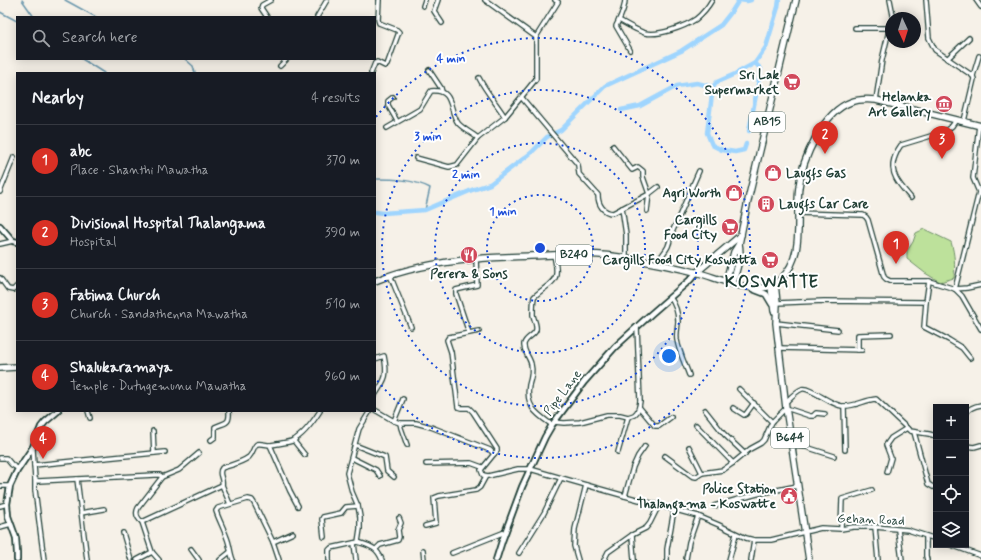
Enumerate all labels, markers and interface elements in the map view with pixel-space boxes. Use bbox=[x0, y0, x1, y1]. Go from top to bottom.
north arrow bbox=[885, 12, 921, 48]
search box bbox=[16, 16, 376, 60]
icon: search bbox=[30, 27, 52, 49]
text: Search here bbox=[62, 28, 138, 48]
text: 4 min bbox=[436, 51, 466, 67]
place label: Sri Lak Supermarket bbox=[705, 67, 779, 99]
supermarket icon: Sri Lak Supermarket bbox=[782, 72, 802, 92]
text: Nearby bbox=[32, 87, 84, 109]
place label: Helanka Art Gallery bbox=[868, 89, 932, 121]
text: 4 results bbox=[311, 90, 360, 107]
museum icon: Helanka Art Gallery bbox=[934, 94, 954, 114]
road number: AB15 bbox=[749, 112, 785, 132]
pin: 2 bbox=[812, 121, 838, 154]
pin: 3 bbox=[929, 126, 955, 159]
text: 3 min bbox=[414, 129, 442, 145]
text: abc bbox=[70, 142, 92, 162]
text: 1 bbox=[42, 152, 48, 169]
text: 370 m bbox=[326, 152, 360, 169]
text: Place · Shanthi Mawatha bbox=[70, 162, 209, 179]
shop icon: Laugfs Gas bbox=[763, 163, 783, 183]
place label: Laugfs Gas bbox=[786, 165, 846, 185]
text: 2 min bbox=[452, 167, 480, 183]
shop icon: Agri Worth bbox=[724, 183, 744, 203]
place label: Agri Worth bbox=[663, 185, 721, 203]
building icon: Laugfs Car Care bbox=[756, 194, 776, 214]
place label: Laugfs Car Care bbox=[779, 196, 869, 216]
text: 1 min bbox=[489, 204, 517, 220]
place label: Cargills Food City bbox=[664, 212, 717, 244]
text: Divisional Hospital Thalangama bbox=[70, 214, 266, 234]
supermarket icon: Cargills Food City bbox=[720, 217, 740, 237]
text: 2 bbox=[42, 224, 48, 241]
text: 390 m bbox=[325, 224, 360, 241]
pin: 1 bbox=[883, 231, 909, 264]
text: Hospital bbox=[70, 234, 116, 251]
centre of rings bbox=[533, 241, 547, 255]
restaurant icon: Perera & Sons bbox=[459, 245, 479, 265]
road number: B240 bbox=[556, 245, 592, 265]
supermarket icon: Cargills Food City Koswatta bbox=[760, 250, 780, 270]
place label: Cargills Food City Koswatta bbox=[602, 252, 757, 271]
place label: Perera & Sons bbox=[430, 266, 508, 283]
district label: KOSWATTE bbox=[725, 271, 819, 293]
text: Fatima Church bbox=[70, 286, 160, 306]
text: 3 bbox=[42, 296, 48, 313]
text: 510 m bbox=[325, 296, 360, 313]
text: Church · Sandathenna Mawatha bbox=[70, 306, 248, 323]
your location bbox=[659, 346, 679, 366]
text: Shalukaramaya bbox=[70, 358, 172, 378]
street label: Pipe Lane bbox=[540, 366, 586, 420]
text: 4 bbox=[41, 368, 49, 385]
text: 960 m bbox=[325, 368, 360, 385]
text: Temple · Dutugemunu Mawatha bbox=[70, 378, 246, 395]
map controls bbox=[933, 404, 969, 548]
button: + bbox=[933, 404, 969, 440]
pin: 4 bbox=[30, 426, 56, 459]
road number: B644 bbox=[771, 428, 809, 448]
button: − bbox=[933, 440, 969, 476]
button: locate bbox=[933, 476, 969, 512]
place label: Police Station Thalangama - Koswatte bbox=[637, 481, 777, 516]
public building icon: Police Station Thalangama - Koswatte bbox=[779, 486, 799, 506]
street label: Gehan Road bbox=[837, 510, 905, 530]
button: layers bbox=[933, 512, 969, 548]

